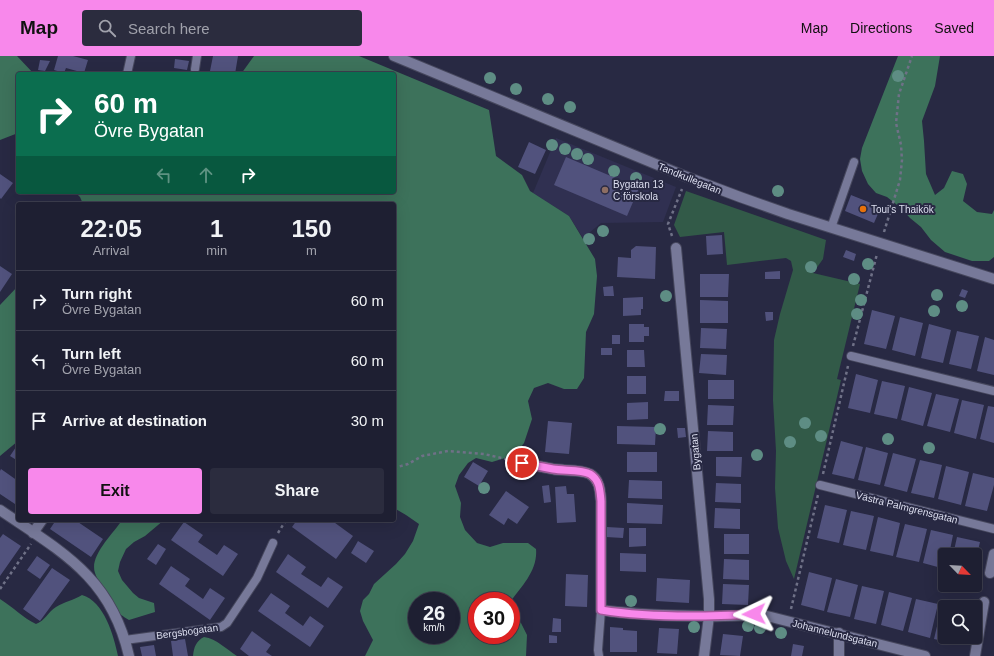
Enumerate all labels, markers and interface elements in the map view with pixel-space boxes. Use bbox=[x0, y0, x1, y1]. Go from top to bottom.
search box bbox=[82, 10, 362, 46]
text: Map bbox=[20, 17, 58, 38]
icon: search bbox=[96, 17, 118, 39]
text: Search here bbox=[128, 20, 210, 37]
text: Map bbox=[801, 20, 828, 36]
text: Directions bbox=[850, 20, 912, 36]
text: Saved bbox=[934, 20, 974, 36]
icon: right bbox=[28, 88, 80, 140]
text: 60 m bbox=[94, 88, 158, 119]
text: Övre Bygatan bbox=[94, 121, 204, 141]
street label: Tandkullegatan bbox=[657, 161, 723, 196]
icon: left bbox=[153, 164, 175, 186]
icon: ahead bbox=[195, 164, 217, 186]
icon: right bbox=[237, 164, 259, 186]
place label: Bygatan 13 C förskola bbox=[613, 179, 664, 202]
marker: Bygatan 13 C förskola bbox=[600, 185, 610, 195]
marker: Toui's Thaikök bbox=[858, 204, 868, 214]
place label: Toui's Thaikök bbox=[871, 204, 935, 215]
text: 22:05 bbox=[80, 215, 142, 242]
text: 1 bbox=[210, 215, 223, 242]
text: 150 bbox=[292, 215, 332, 242]
text: Arrival bbox=[93, 243, 130, 258]
text: min bbox=[206, 243, 227, 258]
text: m bbox=[306, 243, 317, 258]
text: Turn right bbox=[62, 285, 132, 302]
icon: right bbox=[28, 290, 50, 312]
text: 60 m bbox=[351, 292, 384, 309]
text: Övre Bygatan bbox=[62, 302, 142, 317]
text: Turn left bbox=[62, 345, 121, 362]
icon: left bbox=[28, 350, 50, 372]
text: 60 m bbox=[351, 352, 384, 369]
text: Övre Bygatan bbox=[62, 362, 142, 377]
icon: arrive bbox=[28, 410, 50, 432]
text: Arrive at destination bbox=[62, 412, 207, 429]
text: 30 m bbox=[351, 412, 384, 429]
street label: Bygatan bbox=[688, 433, 703, 471]
pin bbox=[505, 446, 539, 480]
icon: arrive bbox=[511, 452, 533, 474]
button: Exit bbox=[28, 468, 202, 514]
button: Share bbox=[210, 468, 384, 514]
street label: Västra Palmgrensgatan bbox=[855, 490, 959, 525]
north arrow bbox=[938, 548, 982, 592]
map controls bbox=[938, 548, 982, 644]
speed limit sign: 30 bbox=[468, 592, 520, 644]
position arrow bbox=[733, 593, 775, 635]
button: search bbox=[938, 600, 982, 644]
text: 26 bbox=[423, 602, 445, 624]
street label: Johannelundsgatan bbox=[791, 618, 879, 649]
street label: Bergsbogatan bbox=[155, 622, 219, 641]
text: km/h bbox=[423, 622, 445, 633]

